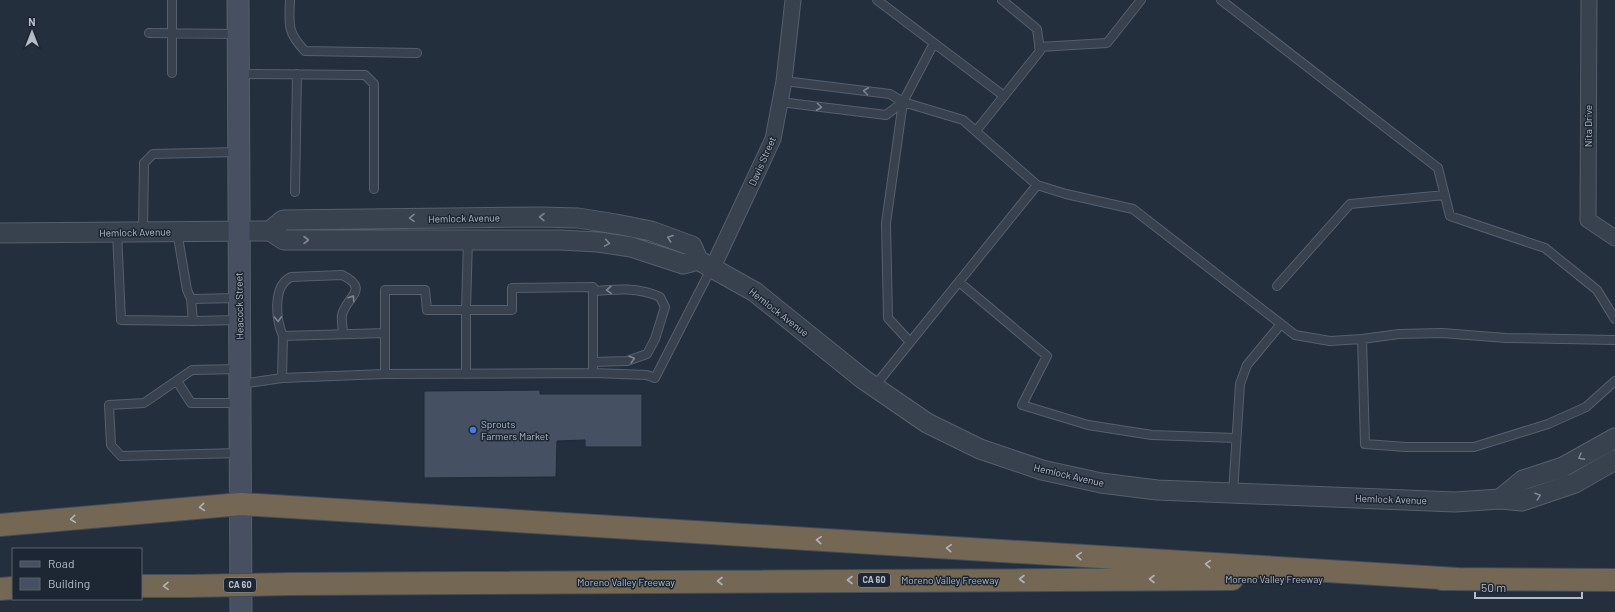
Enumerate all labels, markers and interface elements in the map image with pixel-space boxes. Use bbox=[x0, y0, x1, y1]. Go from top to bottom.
north arrow bbox=[12, 12, 52, 52]
text: N bbox=[28, 15, 36, 28]
one-way arrow bbox=[863, 87, 869, 96]
one-way arrow bbox=[816, 102, 822, 111]
street label: Nita Drive bbox=[1582, 105, 1594, 147]
street label: Davis Street bbox=[746, 134, 778, 187]
street label: Hemlock Avenue bbox=[428, 211, 500, 225]
one-way arrow bbox=[539, 213, 545, 221]
one-way arrow bbox=[409, 214, 415, 222]
street label: Hemlock Avenue bbox=[99, 225, 171, 239]
one-way arrow bbox=[666, 234, 673, 242]
one-way arrow bbox=[303, 236, 309, 244]
one-way arrow bbox=[604, 238, 610, 247]
street label: Heacock Street bbox=[232, 272, 246, 340]
one-way arrow bbox=[606, 285, 612, 294]
street label: Hemlock Avenue bbox=[747, 285, 811, 339]
one-way arrow bbox=[347, 295, 355, 302]
one-way arrow bbox=[274, 316, 282, 322]
one-way arrow bbox=[628, 355, 635, 364]
place label: Sprouts Farmers Market bbox=[481, 418, 549, 442]
marker: Sprouts Farmers Market bbox=[468, 425, 478, 435]
one-way arrow bbox=[1578, 452, 1585, 459]
street label: Hemlock Avenue bbox=[1033, 461, 1105, 489]
street label: Hemlock Avenue bbox=[1355, 492, 1427, 506]
one-way arrow bbox=[1534, 492, 1541, 501]
one-way arrow bbox=[199, 503, 205, 512]
one-way arrow bbox=[70, 514, 76, 523]
one-way arrow bbox=[816, 535, 822, 544]
one-way arrow bbox=[946, 543, 952, 552]
legend bbox=[12, 548, 142, 600]
one-way arrow bbox=[1076, 552, 1082, 560]
text: Road bbox=[48, 556, 75, 570]
one-way arrow bbox=[1205, 560, 1211, 568]
road number: CA 60 bbox=[858, 573, 890, 587]
street label: Moreno Valley Freeway bbox=[1225, 573, 1323, 585]
street label: Moreno Valley Freeway bbox=[901, 574, 999, 586]
scale bar bbox=[1475, 574, 1582, 600]
one-way arrow bbox=[1019, 575, 1025, 583]
one-way arrow bbox=[1149, 575, 1155, 583]
text: Building bbox=[48, 576, 90, 590]
street label: Moreno Valley Freeway bbox=[577, 576, 675, 588]
one-way arrow bbox=[847, 576, 853, 585]
one-way arrow bbox=[717, 577, 723, 585]
road number: CA 60 bbox=[224, 578, 256, 592]
text: 50 m bbox=[1481, 580, 1506, 594]
one-way arrow bbox=[163, 582, 169, 590]

